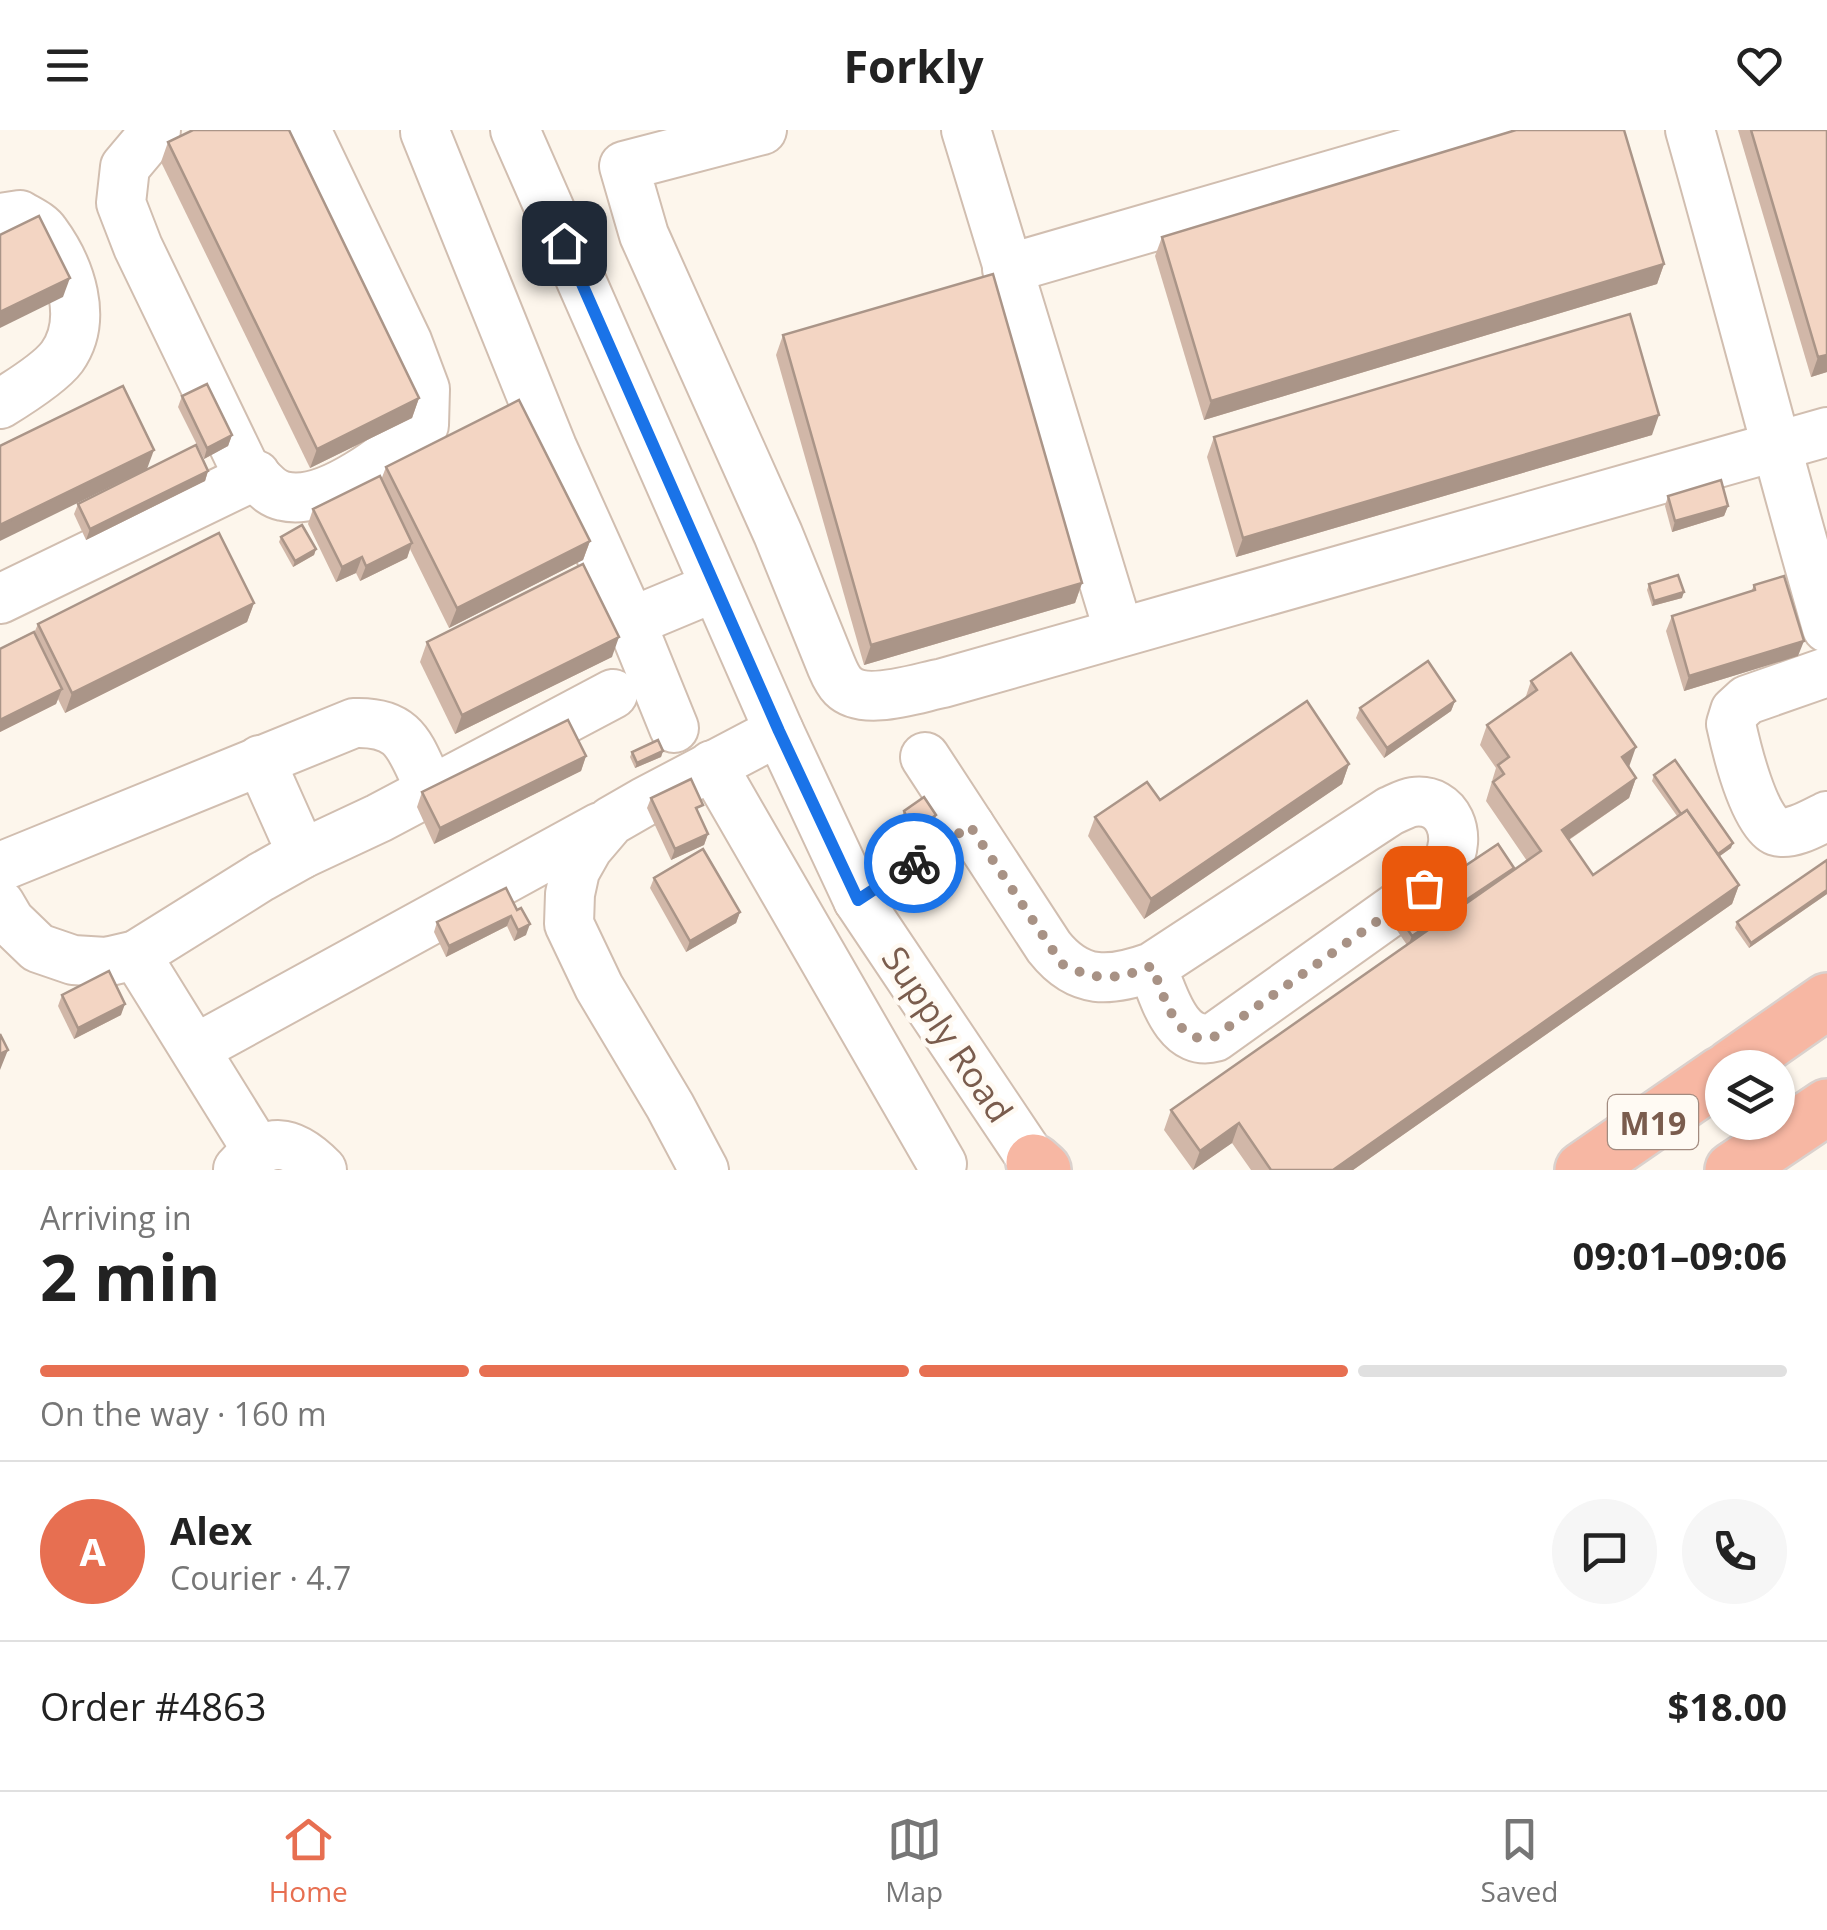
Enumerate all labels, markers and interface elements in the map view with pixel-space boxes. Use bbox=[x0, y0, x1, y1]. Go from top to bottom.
text: Forkly bbox=[843, 35, 984, 96]
icon: menu bbox=[40, 38, 95, 93]
icon: heart bbox=[1732, 38, 1787, 93]
pin bbox=[522, 201, 607, 286]
icon: home bbox=[537, 216, 592, 271]
courier bbox=[864, 813, 964, 913]
icon: bike bbox=[887, 836, 942, 891]
pin bbox=[1382, 846, 1467, 931]
icon: bag bbox=[1397, 861, 1452, 916]
street label: Supply Road bbox=[872, 937, 1024, 1131]
map controls bbox=[1705, 1050, 1795, 1140]
button: layers bbox=[1705, 1050, 1795, 1140]
road number: M19 bbox=[1608, 1095, 1698, 1149]
text: Arriving in bbox=[40, 1196, 192, 1239]
text: 09:01–09:06 bbox=[1573, 1229, 1787, 1281]
text: 2 min bbox=[40, 1232, 220, 1320]
text: On the way · 160 m bbox=[40, 1392, 327, 1435]
button: chat bbox=[1552, 1499, 1657, 1604]
button: phone bbox=[1682, 1499, 1787, 1604]
text: Alex bbox=[170, 1504, 252, 1556]
text: A bbox=[79, 1525, 106, 1577]
text: Courier · 4.7 bbox=[170, 1556, 351, 1599]
text: Order #4863 bbox=[40, 1680, 267, 1732]
text: $18.00 bbox=[1668, 1680, 1787, 1732]
tab: Home bbox=[269, 1812, 348, 1910]
tab: Map bbox=[885, 1812, 943, 1910]
tab: Saved bbox=[1481, 1812, 1558, 1910]

